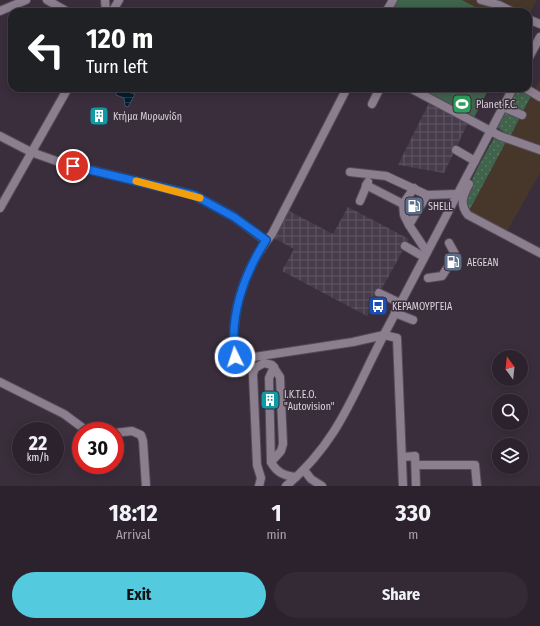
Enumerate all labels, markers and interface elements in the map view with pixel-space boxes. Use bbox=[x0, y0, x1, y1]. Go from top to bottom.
text: 120 m bbox=[86, 22, 153, 55]
icon: left bbox=[20, 24, 72, 76]
text: Turn left bbox=[86, 56, 148, 78]
sports icon: Planet F.C. bbox=[451, 93, 473, 115]
place label: Planet F.C. bbox=[476, 99, 517, 111]
building icon: Κτήμα Μυρωνίδη bbox=[88, 105, 110, 127]
place label: Κτήμα Μυρωνίδη bbox=[113, 110, 182, 123]
pin bbox=[56, 149, 90, 183]
icon: arrive bbox=[62, 155, 84, 177]
fuel station icon: SHELL bbox=[403, 195, 425, 217]
place label: SHELL bbox=[428, 201, 453, 213]
fuel station icon: AEGEAN bbox=[442, 251, 464, 273]
place label: AEGEAN bbox=[467, 257, 499, 269]
bus stop icon: ΚΕΡΑΜΟΥΡΓΕΙΑ bbox=[367, 295, 389, 317]
place label: ΚΕΡΑΜΟΥΡΓΕΙΑ bbox=[392, 301, 453, 313]
position arrow bbox=[214, 336, 256, 378]
north arrow bbox=[492, 350, 528, 386]
map controls bbox=[492, 350, 528, 474]
building icon: I.Κ.Τ.Ε.Ο. "Autovision" bbox=[259, 389, 281, 411]
place label: I.Κ.Τ.Ε.Ο. "Autovision" bbox=[284, 389, 335, 413]
button: search bbox=[492, 394, 528, 430]
speed limit sign: 30 bbox=[72, 422, 124, 474]
text: 22 bbox=[29, 431, 47, 455]
button: layers bbox=[492, 438, 528, 474]
text: km/h bbox=[27, 452, 49, 464]
text: 18:12 bbox=[109, 499, 158, 527]
text: 1 bbox=[271, 499, 282, 527]
text: 330 bbox=[395, 499, 431, 527]
text: Arrival bbox=[116, 527, 150, 542]
text: min bbox=[266, 527, 287, 542]
text: m bbox=[408, 527, 418, 542]
button: Exit bbox=[12, 572, 266, 618]
button: Share bbox=[274, 572, 528, 618]

